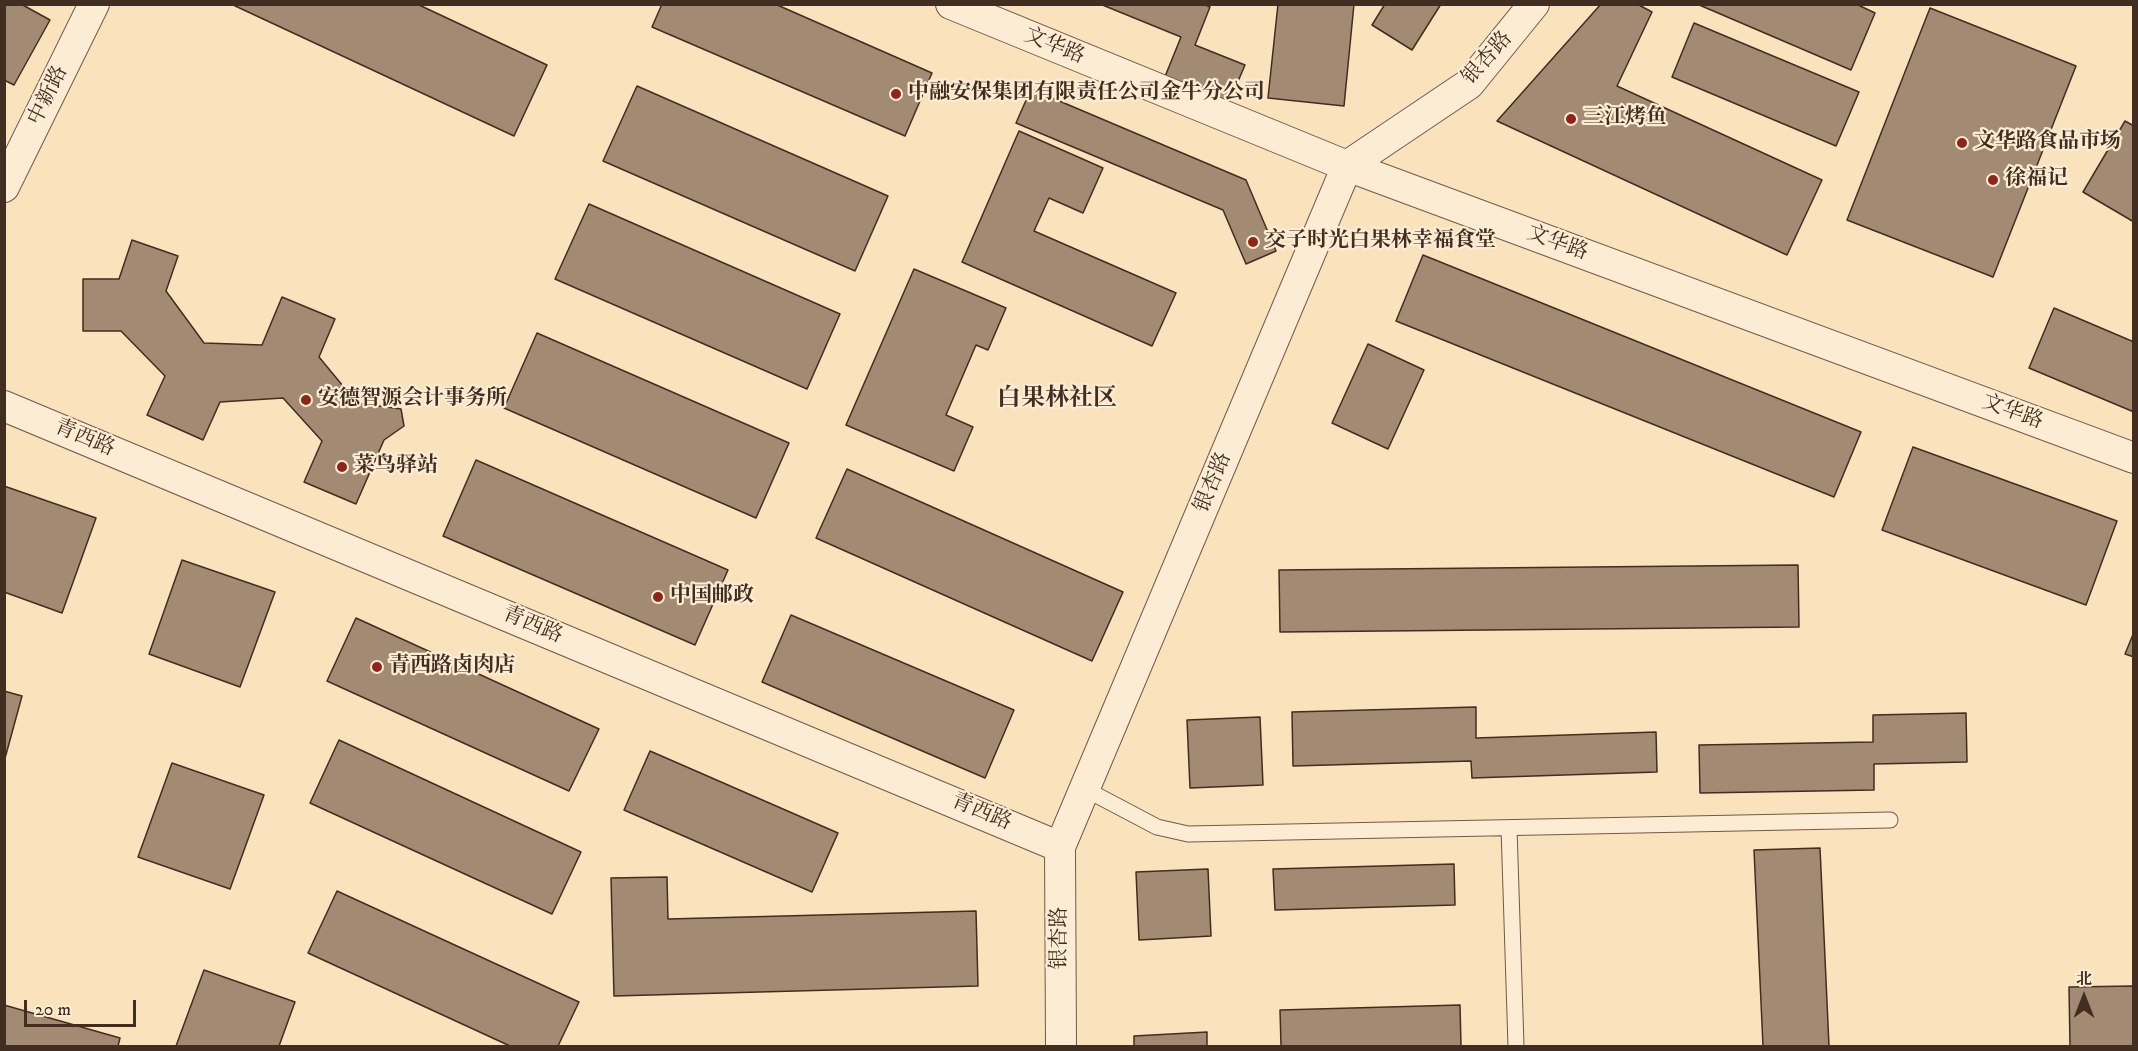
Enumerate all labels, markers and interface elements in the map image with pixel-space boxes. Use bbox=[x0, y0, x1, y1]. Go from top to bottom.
street label: 文华路 bbox=[1020, 24, 1088, 70]
street label: 银杏路 bbox=[1458, 27, 1518, 91]
street label: 中新路 bbox=[24, 62, 74, 130]
place label: 中融安保集团有限责任公司金牛分公司 bbox=[908, 81, 1265, 107]
marker: 中融安保集团有限责任公司金牛分公司 bbox=[889, 87, 903, 101]
place label: 三江烤鱼 bbox=[1583, 106, 1667, 132]
marker: 三江烤鱼 bbox=[1564, 112, 1578, 126]
place label: 文华路食品市场 bbox=[1974, 130, 2121, 156]
marker: 文华路食品市场 bbox=[1955, 136, 1969, 150]
place label: 徐福记 bbox=[2005, 167, 2068, 193]
marker: 徐福记 bbox=[1986, 173, 2000, 187]
street label: 文华路 bbox=[1523, 221, 1591, 267]
place label: 交子时光白果林幸福食堂 bbox=[1265, 229, 1496, 255]
marker: 交子时光白果林幸福食堂 bbox=[1246, 235, 1260, 249]
district label: 白果林社区 bbox=[997, 386, 1117, 414]
place label: 安德智源会计事务所 bbox=[318, 387, 507, 413]
street label: 文华路 bbox=[1978, 390, 2046, 436]
marker: 安德智源会计事务所 bbox=[299, 393, 313, 407]
street label: 青西路 bbox=[50, 415, 118, 463]
street label: 银杏路 bbox=[1190, 449, 1238, 517]
place label: 菜鸟驿站 bbox=[354, 454, 438, 480]
marker: 菜鸟驿站 bbox=[335, 460, 349, 474]
place label: 中国邮政 bbox=[670, 584, 754, 610]
marker: 中国邮政 bbox=[651, 590, 665, 604]
street label: 青西路 bbox=[498, 602, 566, 650]
place label: 青西路卤肉店 bbox=[389, 654, 515, 680]
marker: 青西路卤肉店 bbox=[370, 660, 384, 674]
street label: 青西路 bbox=[947, 789, 1015, 837]
street label: 银杏路 bbox=[1048, 907, 1074, 969]
north arrow bbox=[2054, 967, 2114, 1027]
text: 北 bbox=[2076, 969, 2092, 989]
scale bar bbox=[27, 988, 140, 1026]
text: 20 m bbox=[35, 999, 71, 1021]

